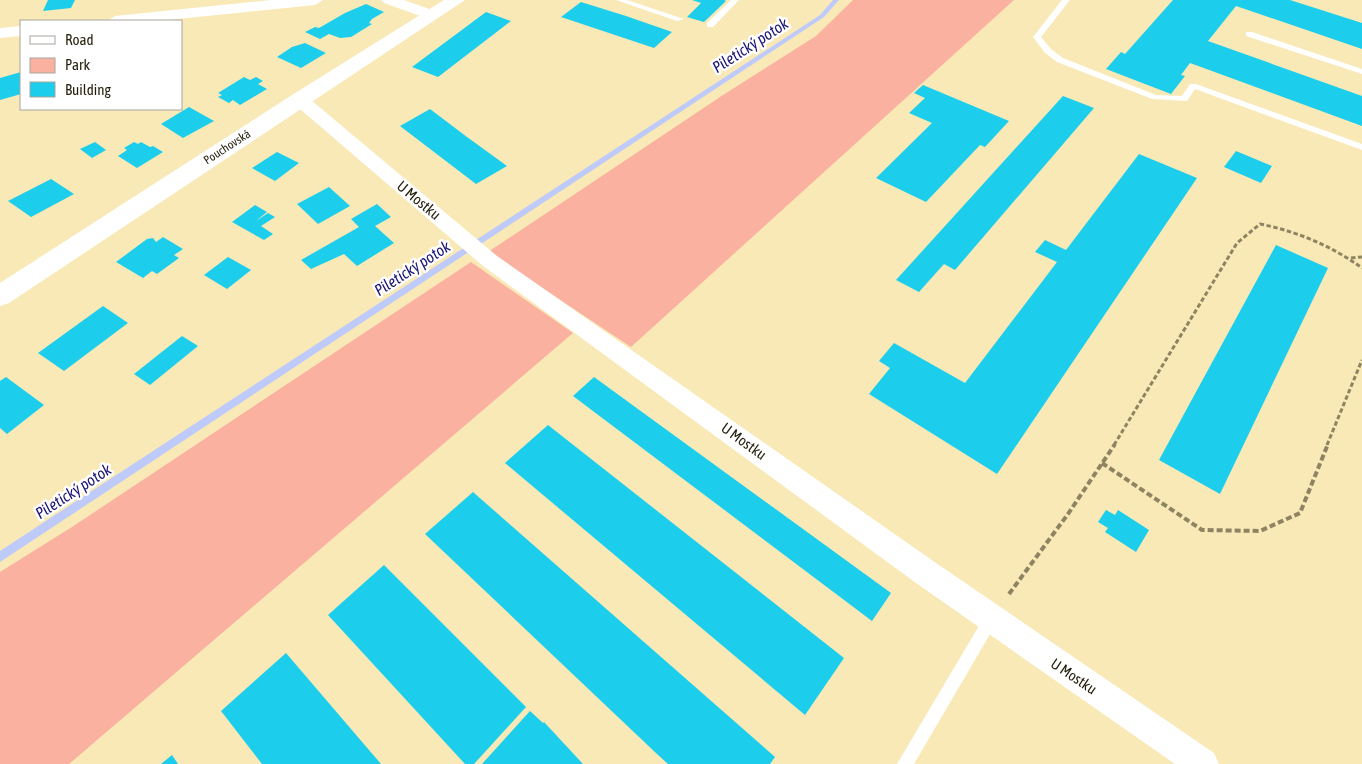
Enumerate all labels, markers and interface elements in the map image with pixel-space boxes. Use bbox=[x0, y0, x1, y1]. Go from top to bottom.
water label: Piletický potok bbox=[709, 13, 793, 77]
legend bbox=[20, 20, 182, 110]
text: Road bbox=[65, 31, 94, 48]
text: Park bbox=[65, 56, 90, 73]
text: Building bbox=[65, 81, 111, 98]
street label: Pouchovská bbox=[201, 127, 253, 167]
street label: U Mostku bbox=[394, 177, 444, 223]
water label: Piletický potok bbox=[371, 236, 455, 300]
street label: U Mostku bbox=[718, 419, 770, 463]
water label: Piletický potok bbox=[32, 459, 116, 523]
street label: U Mostku bbox=[1048, 655, 1100, 697]

